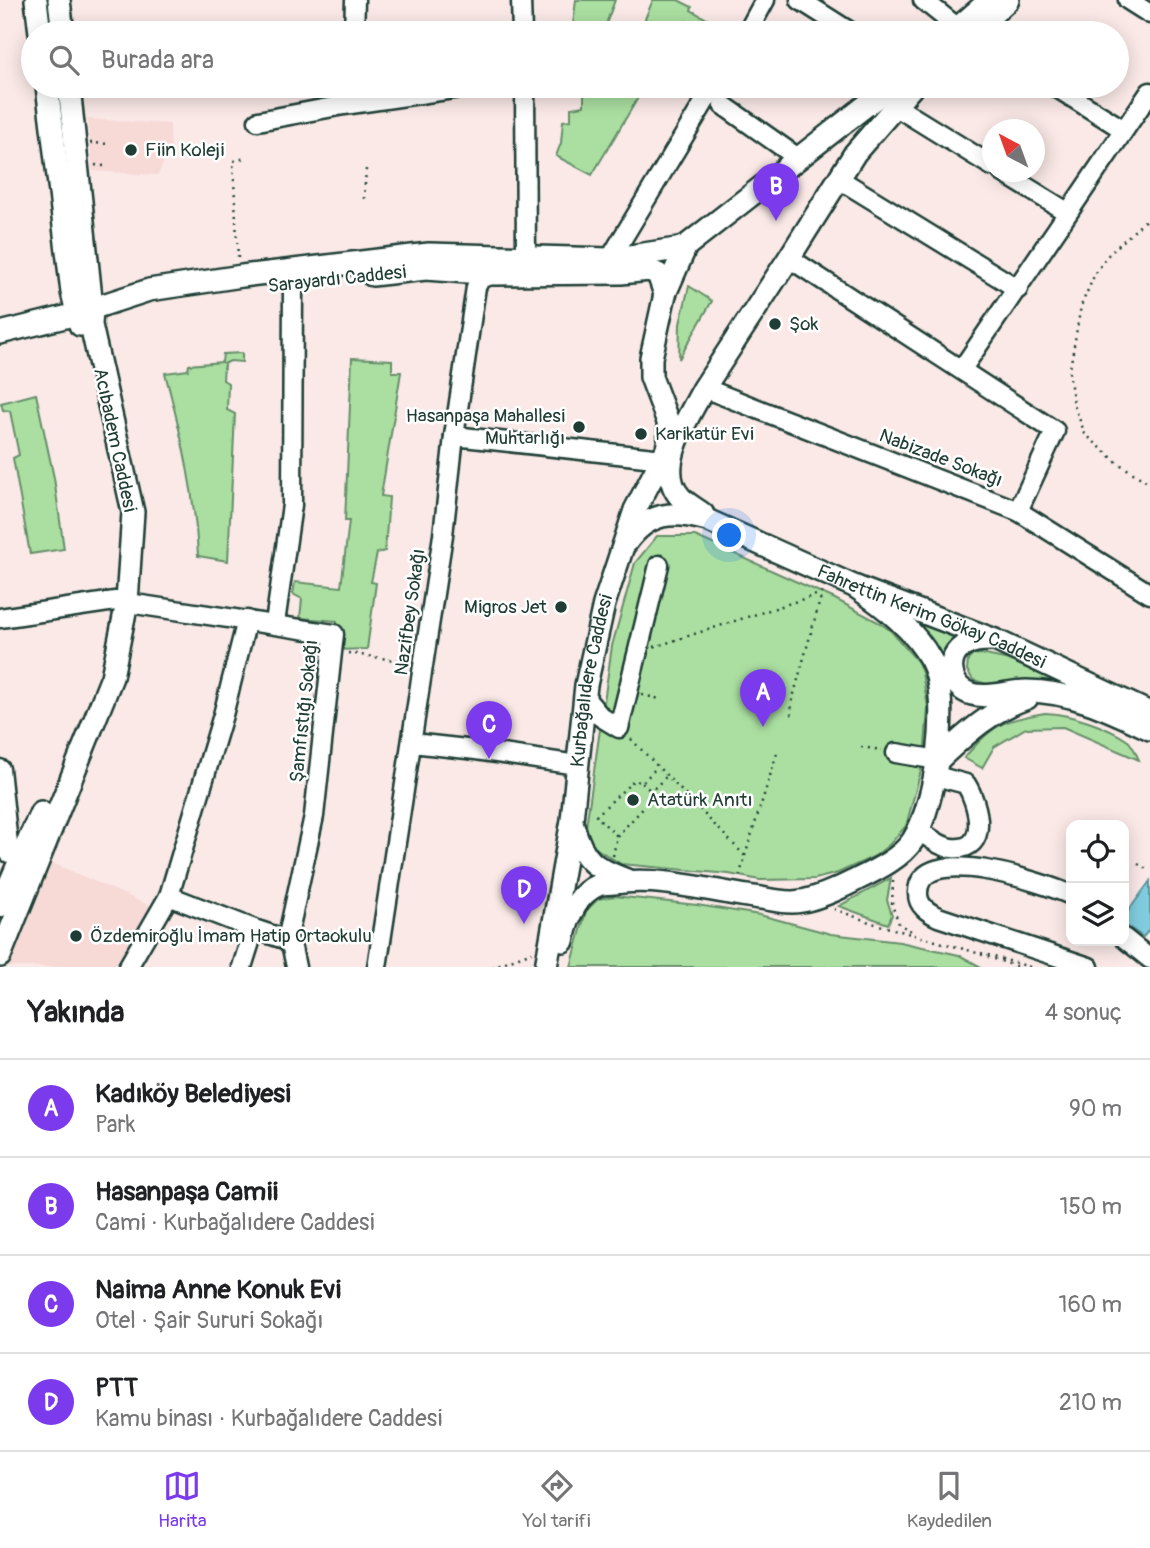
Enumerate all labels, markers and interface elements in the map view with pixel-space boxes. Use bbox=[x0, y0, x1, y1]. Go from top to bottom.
search box bbox=[21, 21, 1129, 98]
icon: search bbox=[45, 41, 83, 79]
text: Burada ara bbox=[101, 44, 214, 76]
north arrow bbox=[982, 119, 1045, 182]
place label: Fiin Koleji bbox=[145, 138, 224, 162]
marker: Fiin Koleji bbox=[123, 142, 139, 158]
pin: B bbox=[753, 163, 799, 221]
street label: Sarayardı Caddesi bbox=[267, 260, 407, 298]
place label: Şok bbox=[789, 312, 818, 336]
marker: Şok bbox=[767, 316, 783, 332]
street label: Acıbadem Caddesi bbox=[88, 366, 142, 514]
place label: Hasanpaşa Mahallesi Muhtarlığı bbox=[406, 404, 565, 450]
marker: Hasanpaşa Mahallesi Muhtarlığı bbox=[571, 419, 587, 435]
place label: Karikatür Evi bbox=[655, 422, 754, 446]
street label: Nabizade Sokağı bbox=[876, 423, 1006, 493]
marker: Karikatür Evi bbox=[633, 426, 649, 442]
your location bbox=[712, 518, 746, 552]
street label: Nazifbey Sokağı bbox=[389, 547, 431, 677]
street label: Fahrettin Kerim Gökay Caddesi bbox=[813, 559, 1050, 674]
street label: Kurbağalıdere Caddesi bbox=[566, 591, 618, 768]
place label: Migros Jet bbox=[464, 595, 547, 619]
marker: Migros Jet bbox=[553, 599, 569, 615]
street label: Şamfıstığı Sokağı bbox=[285, 638, 323, 784]
pin: A bbox=[740, 669, 786, 727]
pin: C bbox=[466, 701, 512, 759]
place label: Atatürk Anıtı bbox=[647, 788, 753, 812]
marker: Atatürk Anıtı bbox=[625, 792, 641, 808]
map controls bbox=[1066, 820, 1129, 946]
button: locate bbox=[1066, 820, 1129, 883]
pin: D bbox=[501, 866, 547, 924]
button: layers bbox=[1066, 883, 1129, 946]
place label: Özdemiroğlu İmam Hatip Ortaokulu bbox=[90, 924, 372, 948]
marker: Özdemiroğlu İmam Hatip Ortaokulu bbox=[68, 928, 84, 944]
text: Yakında bbox=[28, 994, 124, 1031]
text: 4 sonuç bbox=[1045, 998, 1122, 1027]
text: Kadıköy Belediyesi bbox=[95, 1078, 291, 1110]
text: A bbox=[44, 1094, 58, 1123]
text: 90 m bbox=[1069, 1094, 1122, 1123]
text: Park bbox=[95, 1110, 135, 1139]
text: Hasanpaşa Camii bbox=[95, 1176, 278, 1208]
text: B bbox=[44, 1192, 58, 1221]
text: 150 m bbox=[1059, 1192, 1122, 1221]
text: Cami · Kurbağalıdere Caddesi bbox=[95, 1208, 374, 1237]
text: Naima Anne Konuk Evi bbox=[95, 1274, 341, 1306]
text: C bbox=[44, 1290, 58, 1319]
text: 160 m bbox=[1058, 1290, 1122, 1319]
text: Otel · Şair Sururi Sokağı bbox=[95, 1306, 323, 1335]
text: PTT bbox=[95, 1372, 138, 1404]
text: D bbox=[44, 1388, 58, 1417]
text: 210 m bbox=[1059, 1388, 1122, 1417]
text: Kamu binası · Kurbağalıdere Caddesi bbox=[95, 1404, 442, 1433]
tab: Harita bbox=[158, 1467, 207, 1533]
tab: Yol tarifi bbox=[523, 1467, 591, 1533]
tab: Kaydedilen bbox=[907, 1467, 992, 1533]

